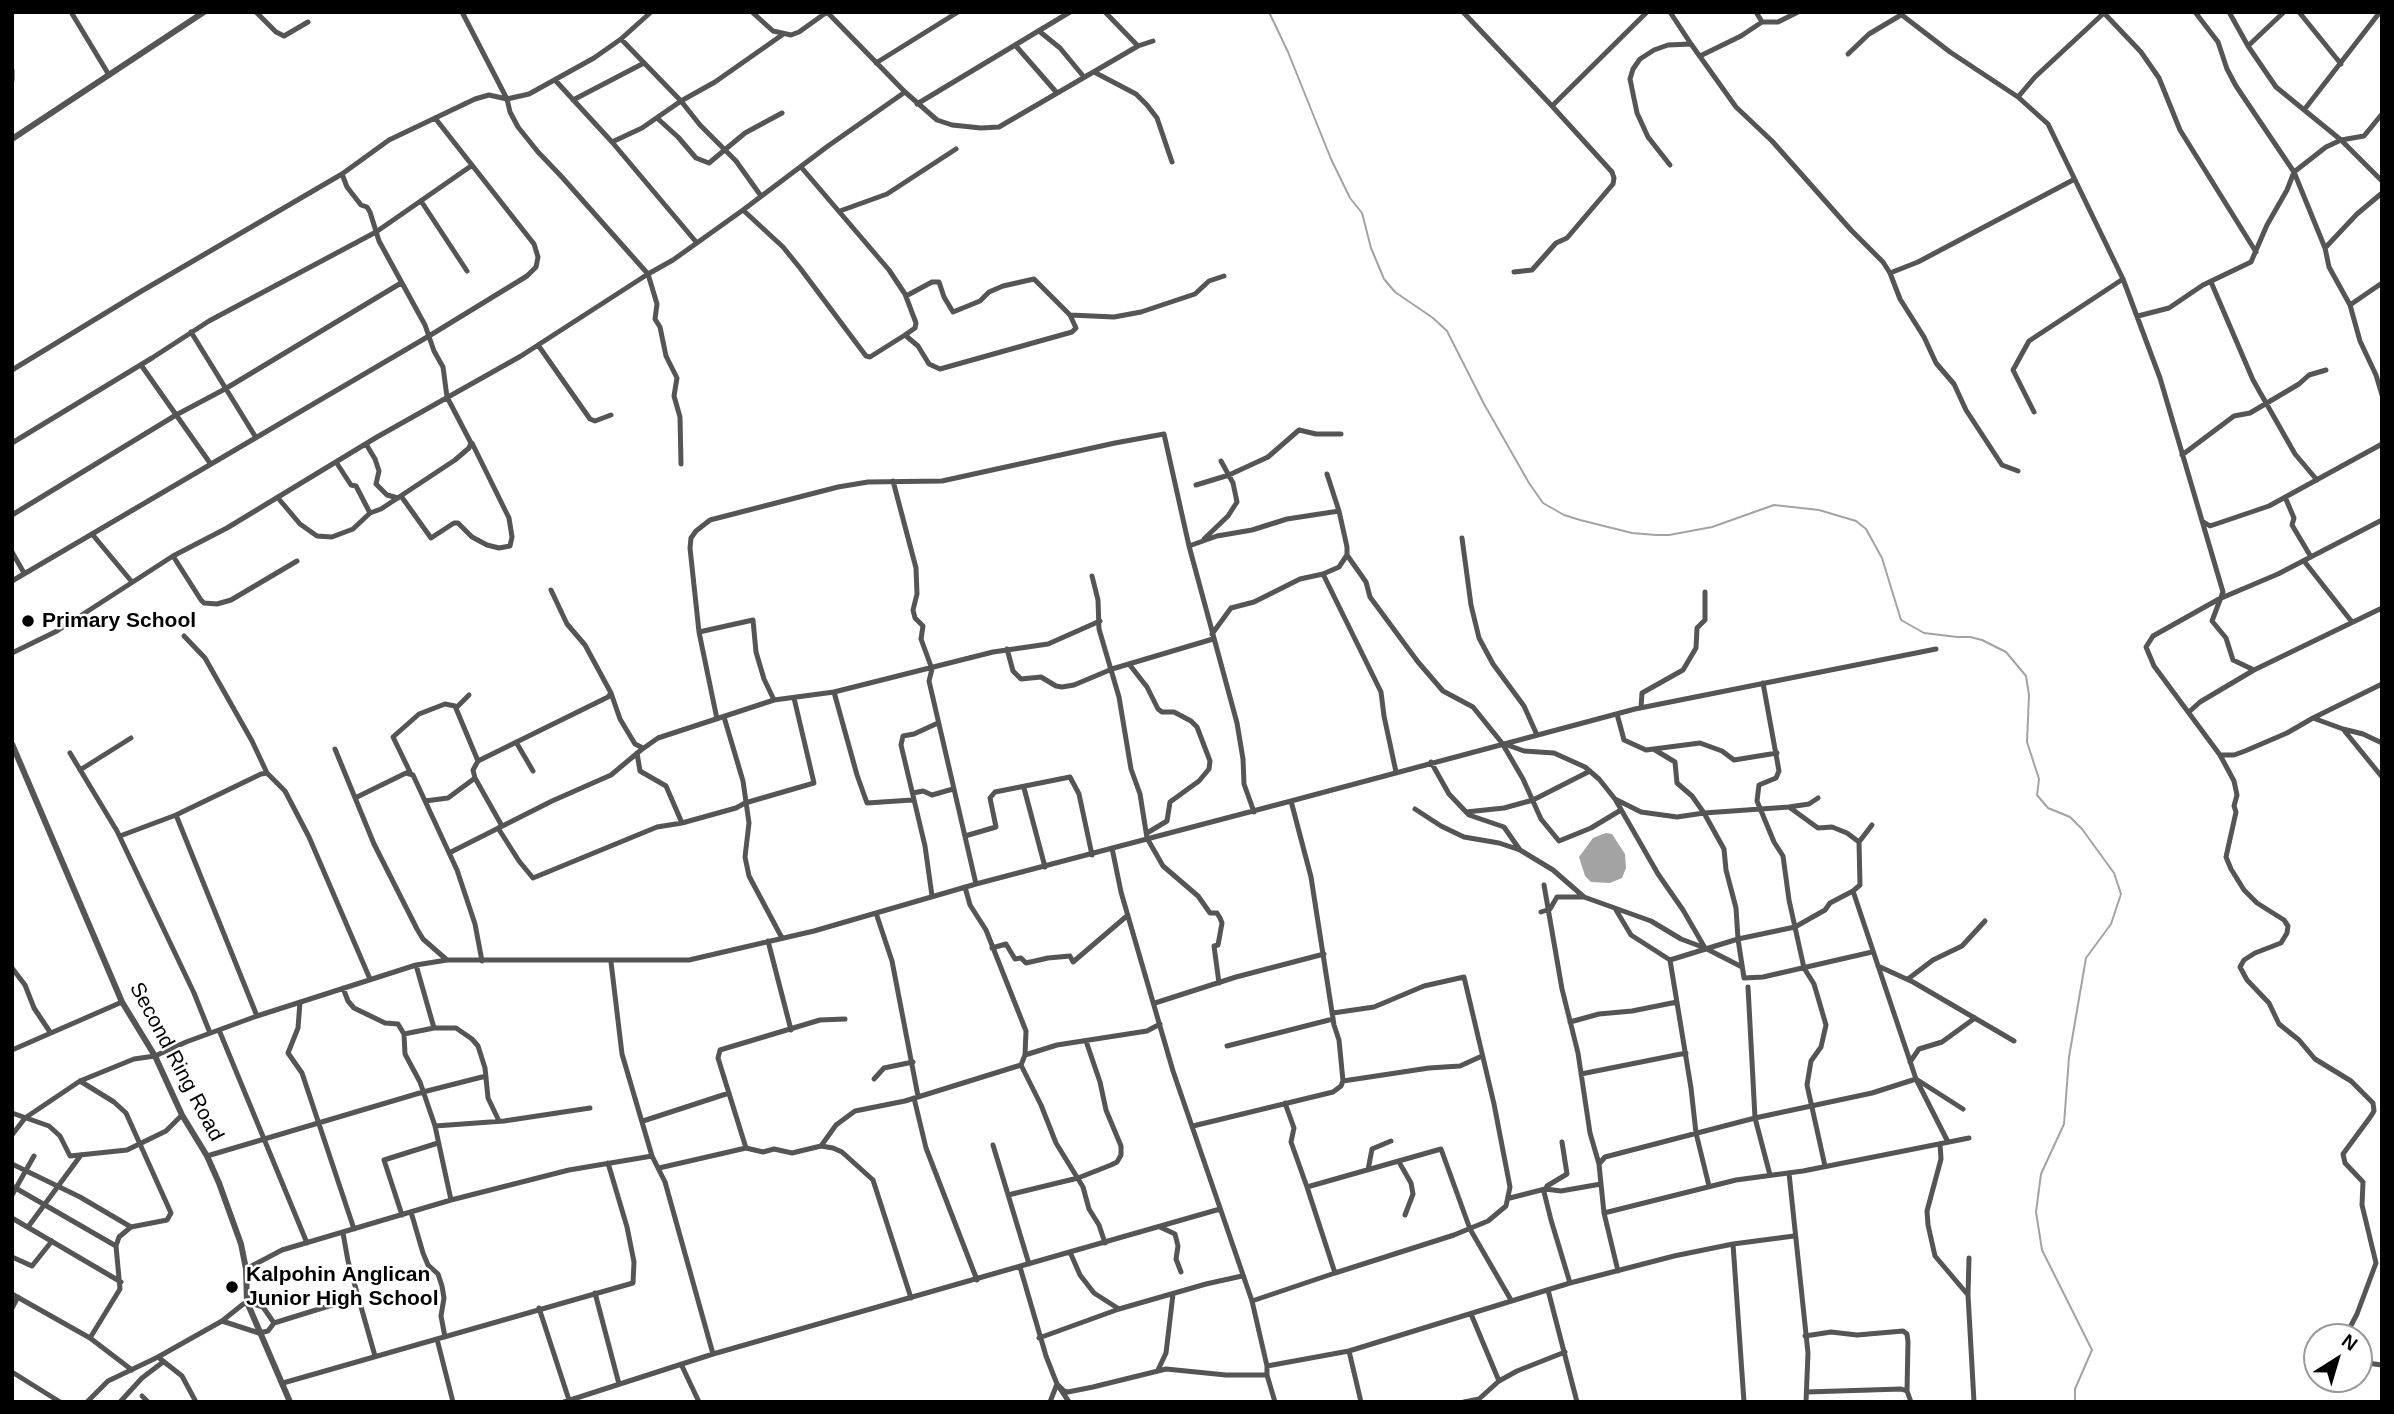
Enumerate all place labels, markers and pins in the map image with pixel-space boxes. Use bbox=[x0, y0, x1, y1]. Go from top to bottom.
place label: Primary School bbox=[42, 608, 196, 634]
marker: Primary School bbox=[20, 613, 36, 629]
place label: Kalpohin Anglican Junior High School bbox=[246, 1262, 438, 1312]
marker: Kalpohin Anglican Junior High School bbox=[224, 1279, 240, 1295]

